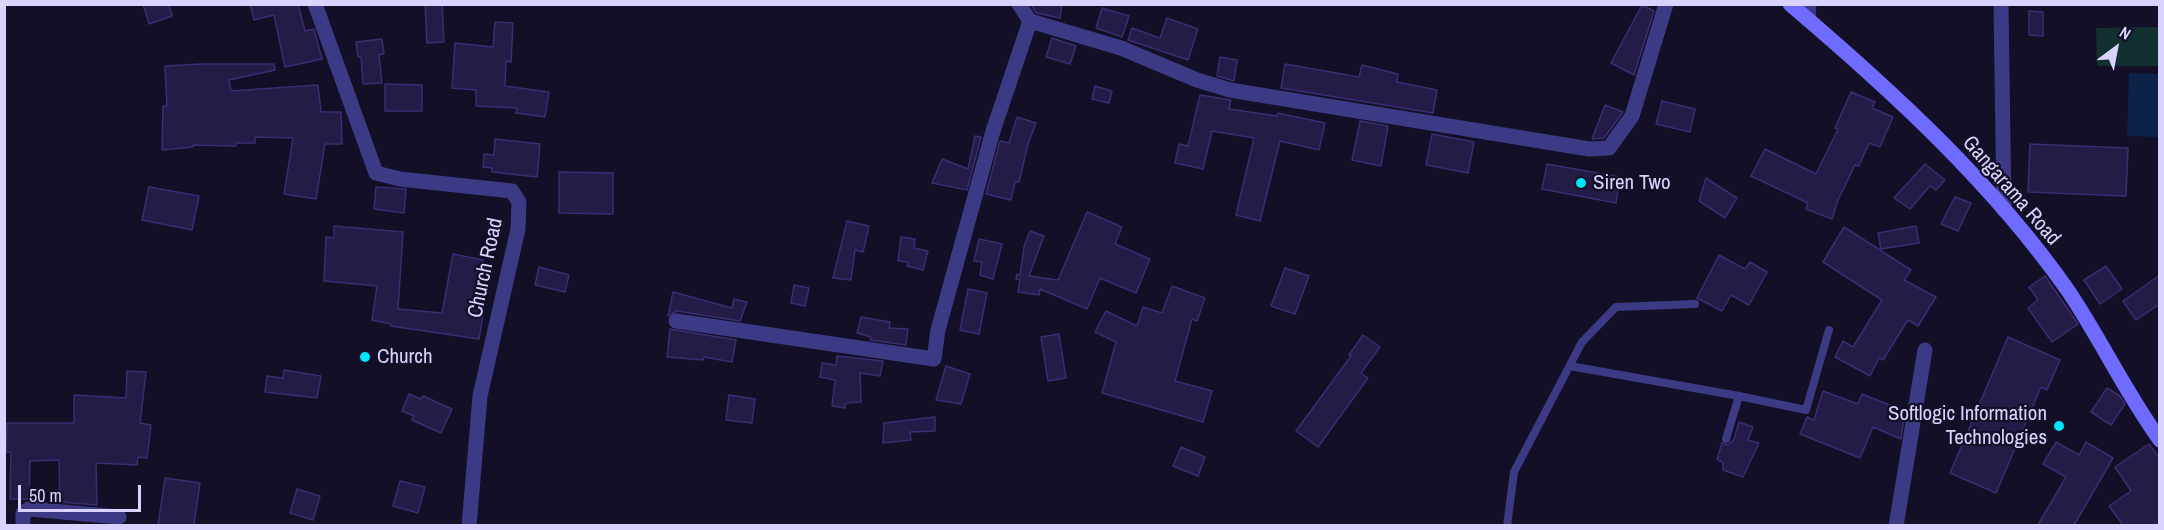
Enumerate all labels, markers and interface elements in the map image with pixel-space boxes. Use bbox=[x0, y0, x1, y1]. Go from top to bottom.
north arrow bbox=[2086, 18, 2146, 78]
text: N bbox=[2116, 21, 2135, 45]
street label: Gangarama Road bbox=[1957, 131, 2065, 251]
place label: Siren Two bbox=[1593, 170, 1671, 196]
marker: Siren Two bbox=[1574, 176, 1588, 190]
street label: Church Road bbox=[463, 216, 509, 320]
place label: Church bbox=[377, 344, 433, 370]
marker: Church bbox=[358, 350, 372, 364]
place label: Softlogic Information Technologies bbox=[1888, 401, 2047, 451]
marker: Softlogic Information Technologies bbox=[2052, 419, 2066, 433]
scale bar bbox=[21, 473, 144, 511]
text: 50 m bbox=[29, 483, 62, 508]

